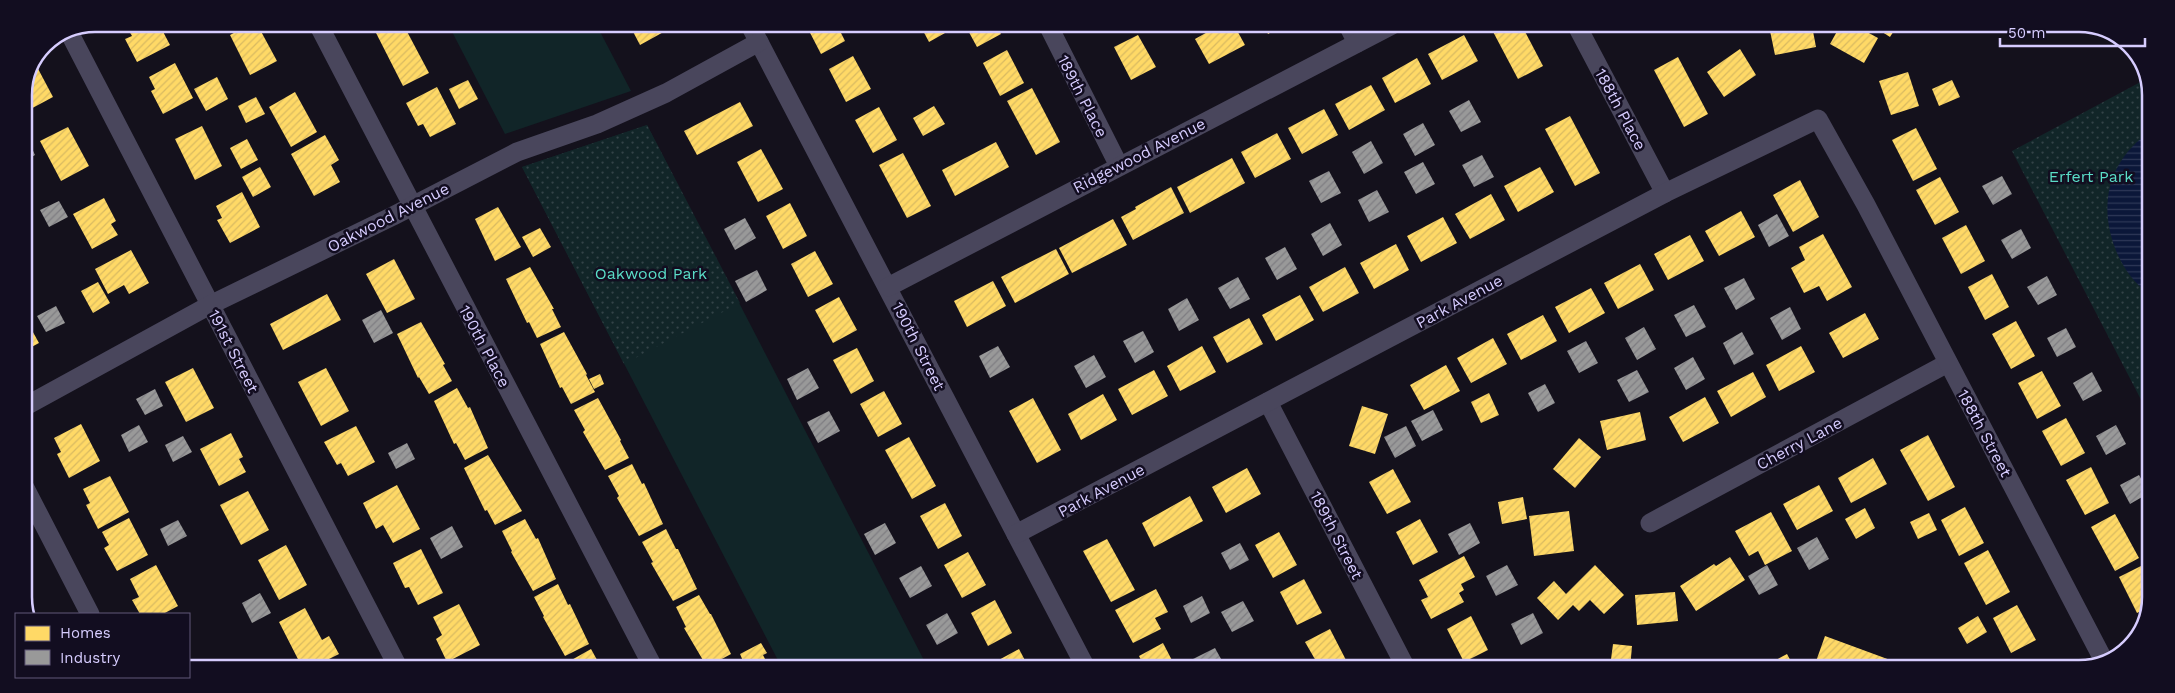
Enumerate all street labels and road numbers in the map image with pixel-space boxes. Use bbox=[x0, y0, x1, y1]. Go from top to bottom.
street label: 189th Place bbox=[1054, 52, 1111, 141]
street label: 188th Place bbox=[1591, 65, 1650, 153]
street label: Ridgewood Avenue bbox=[1070, 114, 1209, 197]
street label: Oakwood Avenue bbox=[324, 179, 452, 256]
street label: Park Avenue bbox=[1413, 271, 1506, 332]
street label: 190th Street bbox=[888, 299, 949, 394]
street label: 190th Place bbox=[455, 302, 514, 390]
street label: 191st Street bbox=[204, 306, 263, 396]
street label: 188th Street bbox=[1954, 386, 2016, 480]
street label: Cherry Lane bbox=[1753, 413, 1845, 474]
street label: Park Avenue bbox=[1055, 460, 1148, 521]
street label: 189th Street bbox=[1306, 488, 1367, 583]

